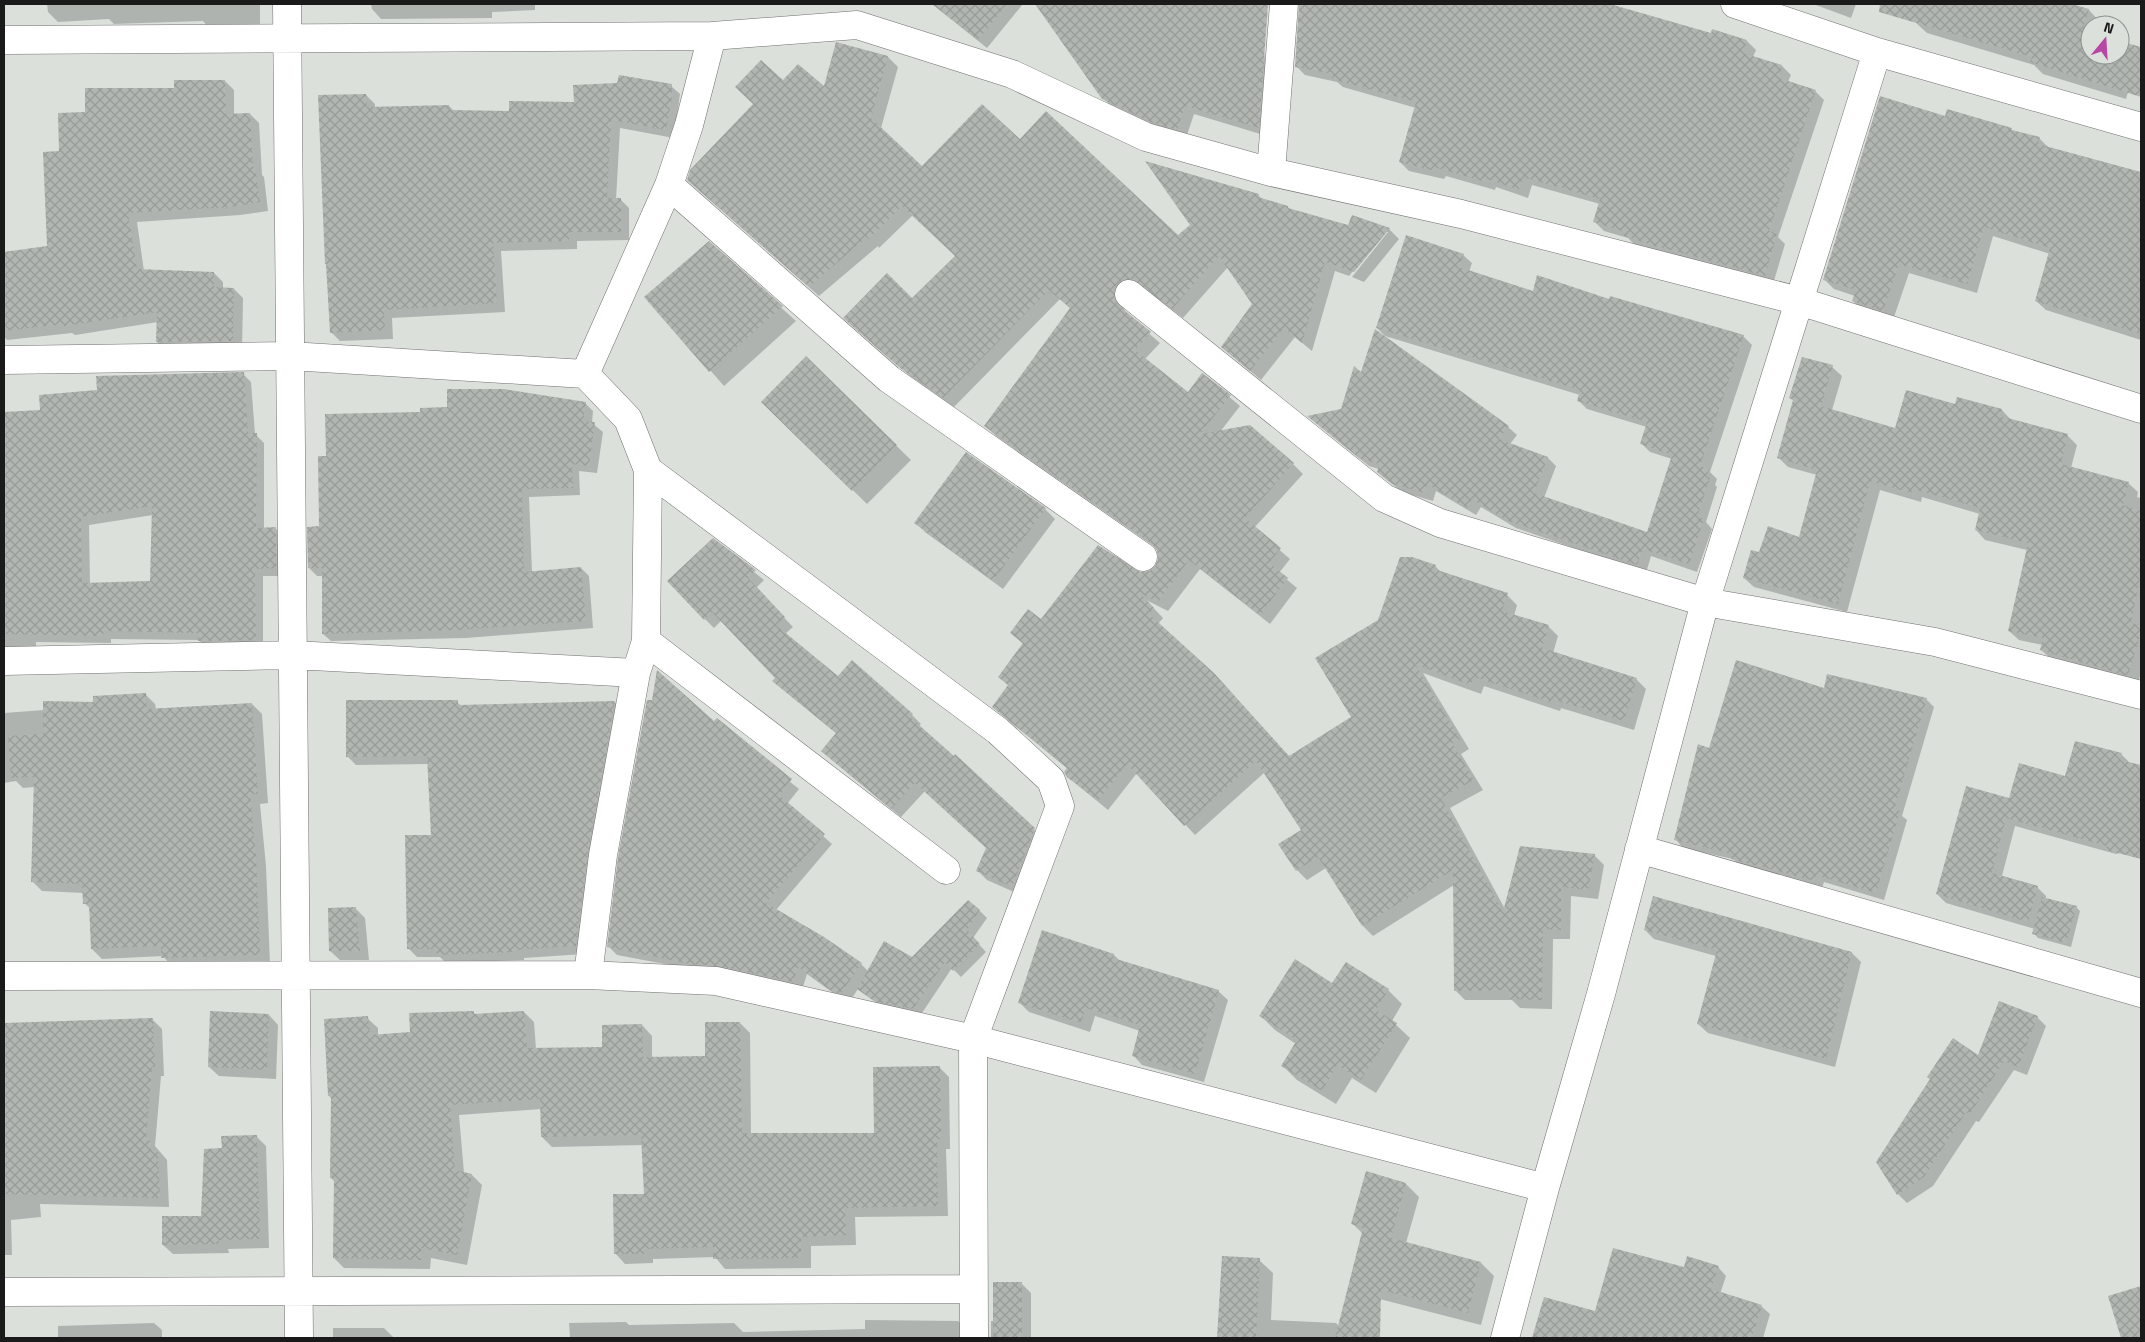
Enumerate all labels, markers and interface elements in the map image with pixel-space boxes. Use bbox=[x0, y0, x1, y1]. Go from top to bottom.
north arrow bbox=[2080, 15, 2130, 65]
text: N bbox=[2101, 16, 2117, 39]

